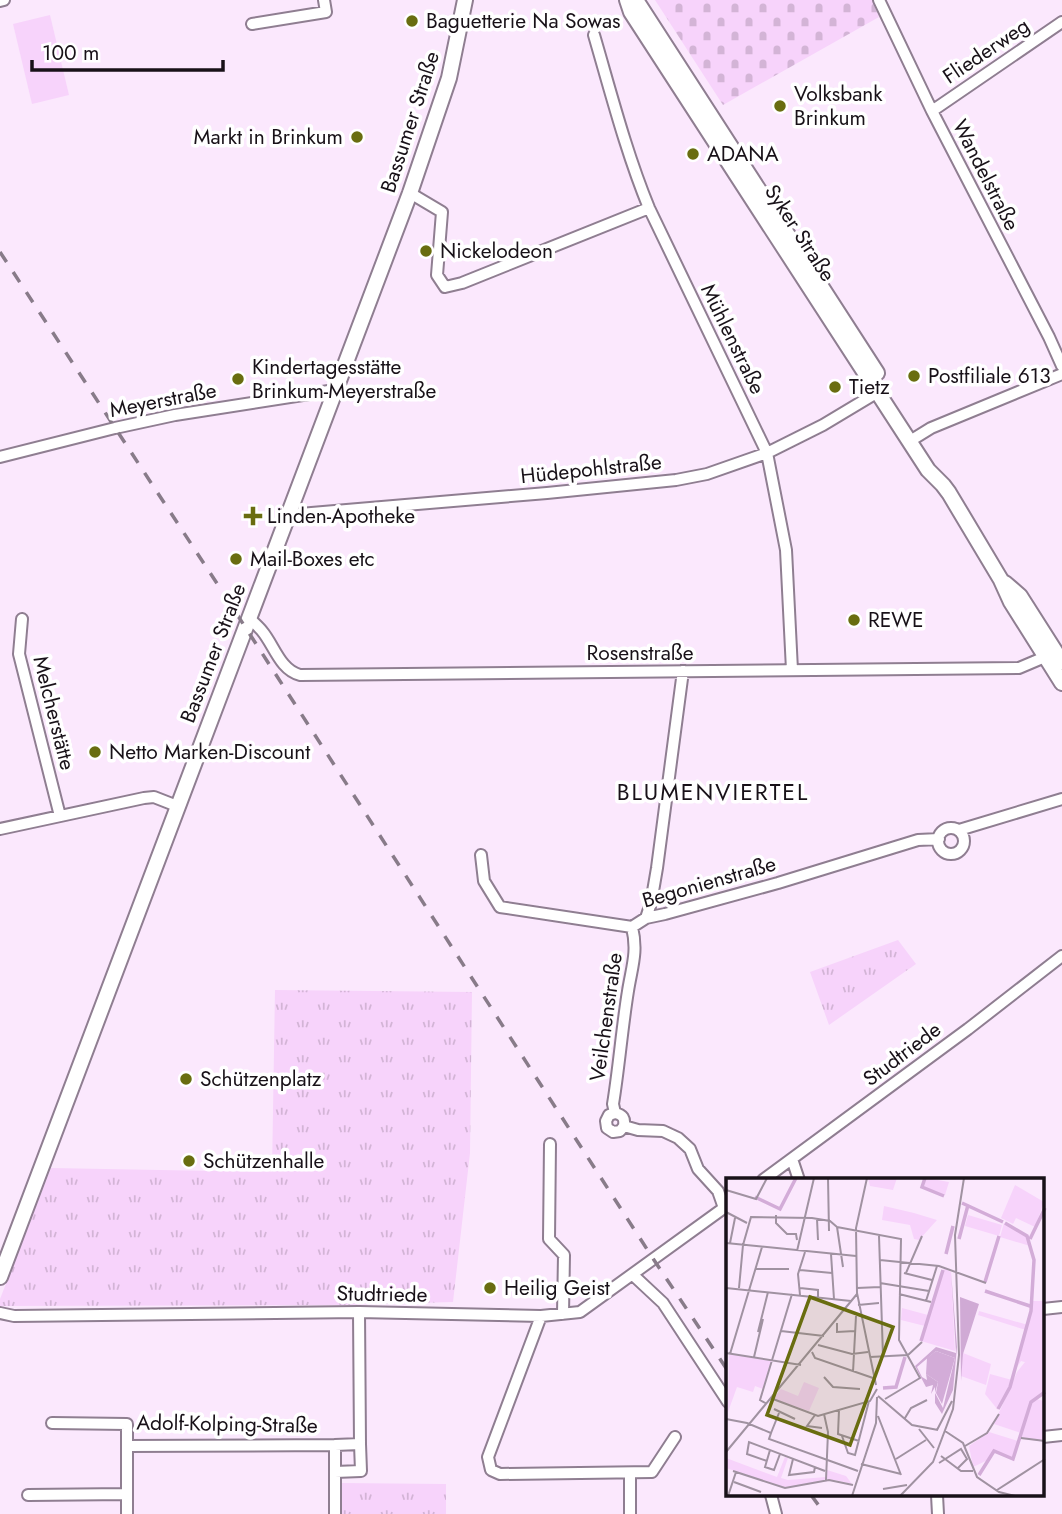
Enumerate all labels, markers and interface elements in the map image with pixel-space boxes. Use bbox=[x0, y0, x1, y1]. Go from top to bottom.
place label: Baguetterie Na Sowas bbox=[426, 6, 620, 36]
street label: Fliederweg bbox=[937, 11, 1035, 91]
marker: Baguetterie Na Sowas bbox=[404, 13, 420, 29]
scale bar bbox=[32, 28, 222, 72]
text: 100 m bbox=[42, 38, 99, 68]
street label: Bassumer Straße bbox=[373, 47, 447, 197]
place label: Volksbank Brinkum bbox=[794, 79, 883, 133]
marker: Volksbank Brinkum bbox=[772, 98, 788, 114]
street label: Wandelstraße bbox=[945, 114, 1027, 236]
place label: Markt in Brinkum bbox=[193, 122, 343, 152]
marker: Markt in Brinkum bbox=[349, 129, 365, 145]
place label: ADANA bbox=[707, 139, 779, 169]
marker: ADANA bbox=[685, 146, 701, 162]
street label: Syker Straße bbox=[757, 178, 843, 288]
place label: Nickelodeon bbox=[440, 236, 553, 266]
marker: Nickelodeon bbox=[418, 243, 434, 259]
street label: Mühlenstraße bbox=[693, 279, 773, 399]
place label: Kindertagesstätte Brinkum-Meyerstraße bbox=[252, 352, 436, 406]
place label: Postfiliale 613 bbox=[928, 361, 1051, 391]
marker: Postfiliale 613 bbox=[906, 368, 922, 384]
marker: Kindertagesstätte Brinkum-Meyerstraße bbox=[230, 371, 246, 387]
place label: Tietz bbox=[849, 372, 890, 402]
street label: Meyerstraße bbox=[107, 375, 219, 425]
marker: Tietz bbox=[827, 379, 843, 395]
street label: Hüdepohlstraße bbox=[519, 447, 663, 491]
place label: Linden-Apotheke bbox=[267, 501, 415, 531]
marker: Linden-Apotheke bbox=[245, 508, 261, 524]
place label: Mail-Boxes etc bbox=[250, 544, 375, 574]
marker: Mail-Boxes etc bbox=[228, 551, 244, 567]
street label: Bassumer Straße bbox=[173, 579, 253, 727]
place label: REWE bbox=[868, 605, 924, 635]
marker: REWE bbox=[846, 612, 862, 628]
street label: Rosenstraße bbox=[586, 638, 694, 668]
street label: Melcherstätte bbox=[25, 653, 83, 773]
place label: Netto Marken-Discount bbox=[109, 737, 310, 767]
marker: Netto Marken-Discount bbox=[87, 744, 103, 760]
district label: BLUMENVIERTEL bbox=[617, 775, 809, 809]
street label: Begonienstraße bbox=[639, 849, 780, 915]
street label: Veilchenstraße bbox=[582, 951, 630, 1083]
street label: Studtriede bbox=[857, 1015, 947, 1093]
place label: Schützenplatz bbox=[200, 1064, 322, 1094]
marker: Schützenplatz bbox=[178, 1071, 194, 1087]
place label: Schützenhalle bbox=[203, 1146, 325, 1176]
marker: Schützenhalle bbox=[181, 1153, 197, 1169]
inset map bbox=[726, 1178, 1044, 1496]
place label: Heilig Geist bbox=[504, 1273, 610, 1303]
street label: Studtriede bbox=[336, 1278, 428, 1310]
marker: Heilig Geist bbox=[482, 1280, 498, 1296]
street label: Adolf-Kolping-Straße bbox=[136, 1407, 318, 1441]

